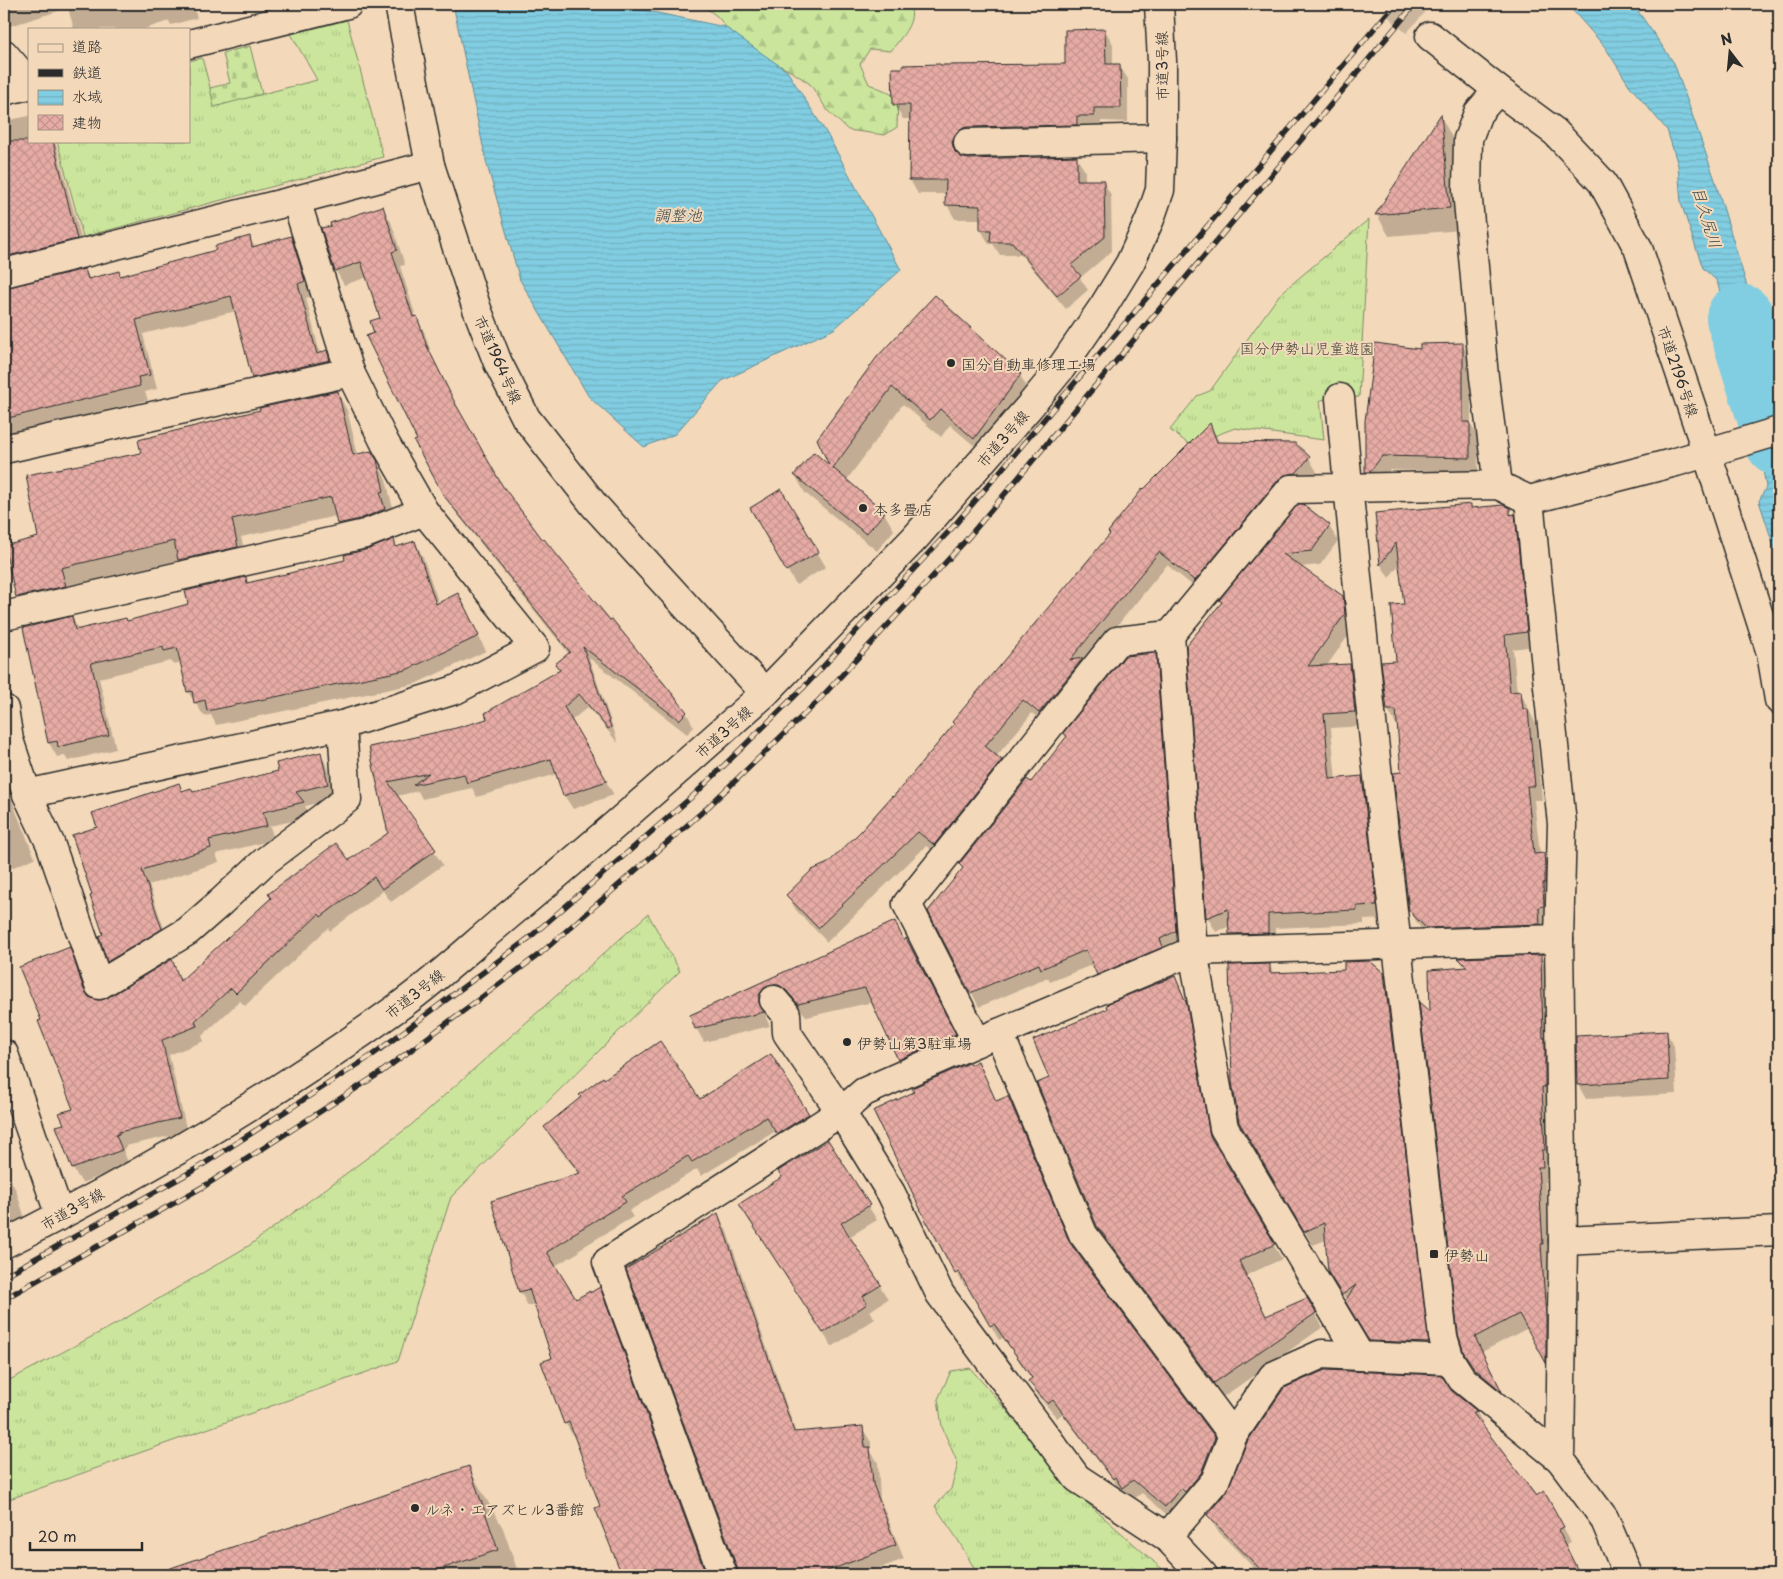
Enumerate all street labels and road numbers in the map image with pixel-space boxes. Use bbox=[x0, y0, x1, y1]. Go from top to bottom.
street label: 市道3号線 bbox=[1149, 31, 1173, 101]
street label: 市道1964号線 bbox=[469, 311, 529, 407]
street label: 市道2196号線 bbox=[1653, 322, 1705, 420]
street label: 市道3号線 bbox=[970, 404, 1034, 472]
street label: 市道3号線 bbox=[689, 699, 757, 763]
street label: 市道3号線 bbox=[379, 962, 449, 1024]
street label: 市道3号線 bbox=[36, 1181, 108, 1235]

